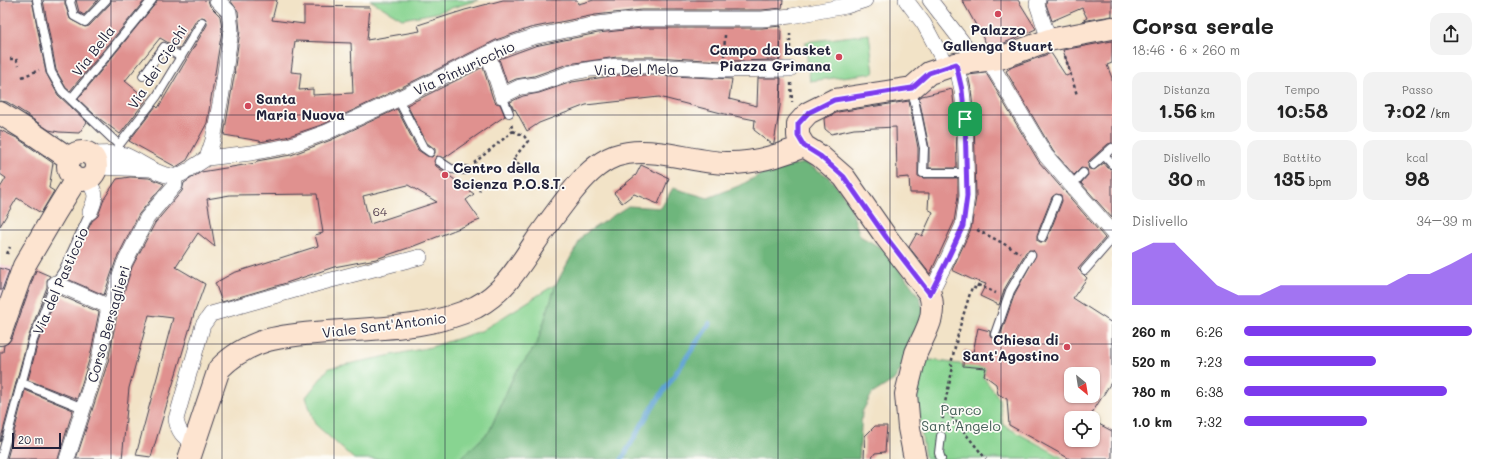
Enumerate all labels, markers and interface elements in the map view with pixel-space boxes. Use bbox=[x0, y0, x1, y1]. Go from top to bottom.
marker: Palazzo Gallenga Stuart bbox=[993, 9, 1003, 19]
text: Corsa serale bbox=[1132, 11, 1274, 40]
button: share bbox=[1430, 13, 1472, 55]
place label: Palazzo Gallenga Stuart bbox=[943, 20, 1053, 55]
street label: Via Bella bbox=[67, 22, 119, 80]
street label: Via dei Ciechi bbox=[123, 22, 191, 112]
street label: Via Pinturicchio bbox=[411, 36, 517, 100]
place label: Campo da basket Piazza Grimana bbox=[709, 40, 831, 75]
text: 18:46 · 6 × 260 m bbox=[1132, 41, 1240, 58]
marker: Campo da basket Piazza Grimana bbox=[834, 52, 844, 62]
street label: Via Del Melo bbox=[594, 59, 678, 79]
text: Distanza bbox=[1163, 82, 1210, 97]
text: Tempo bbox=[1284, 82, 1320, 97]
text: Passo bbox=[1402, 82, 1433, 97]
place label: Santa Maria Nuova bbox=[256, 89, 345, 124]
text: 1.56 bbox=[1158, 97, 1197, 123]
text: 10:58 bbox=[1276, 97, 1328, 123]
text: 7:02 bbox=[1385, 97, 1426, 123]
marker: Santa Maria Nuova bbox=[243, 101, 253, 111]
pin bbox=[948, 102, 982, 136]
text: km bbox=[1197, 106, 1215, 121]
text: /km bbox=[1426, 106, 1450, 121]
icon: arrive bbox=[954, 108, 976, 130]
text: Dislivello bbox=[1163, 150, 1210, 165]
text: Battito bbox=[1283, 150, 1321, 165]
text: kcal bbox=[1406, 150, 1428, 165]
place label: Centro della Scienza P.O.S.T. bbox=[453, 158, 565, 193]
text: 30 bbox=[1168, 165, 1193, 191]
text: 135 bbox=[1273, 165, 1305, 191]
text: 98 bbox=[1405, 165, 1430, 191]
marker: Centro della Scienza P.O.S.T. bbox=[440, 170, 450, 180]
text: m bbox=[1193, 174, 1205, 189]
text: bpm bbox=[1305, 174, 1331, 189]
house number: 64 bbox=[373, 203, 387, 219]
text: Dislivello bbox=[1132, 212, 1188, 229]
text: 34–39 m bbox=[1416, 212, 1472, 229]
street label: Via del Pasticcio bbox=[28, 224, 92, 338]
street label: Corso Bersaglieri bbox=[82, 263, 134, 385]
street label: Viale Sant'Antonio bbox=[321, 308, 447, 342]
text: 260 m bbox=[1132, 323, 1171, 340]
text: 6:26 bbox=[1196, 323, 1223, 340]
place label: Chiesa di Sant'Agostino bbox=[963, 330, 1059, 365]
marker: Chiesa di Sant'Agostino bbox=[1062, 342, 1072, 352]
text: 520 m bbox=[1132, 353, 1170, 370]
text: 7:23 bbox=[1196, 353, 1222, 370]
north arrow bbox=[1064, 367, 1100, 403]
map controls bbox=[1064, 367, 1100, 447]
text: 780 m bbox=[1132, 383, 1171, 400]
text: 6:38 bbox=[1196, 383, 1223, 400]
park label: Parco Sant'Angelo bbox=[921, 400, 1001, 435]
button: locate bbox=[1064, 411, 1100, 447]
text: 1.0 km bbox=[1132, 413, 1172, 430]
text: 7:32 bbox=[1196, 413, 1222, 430]
scale bar bbox=[12, 431, 61, 450]
text: 20 m bbox=[18, 432, 43, 447]

